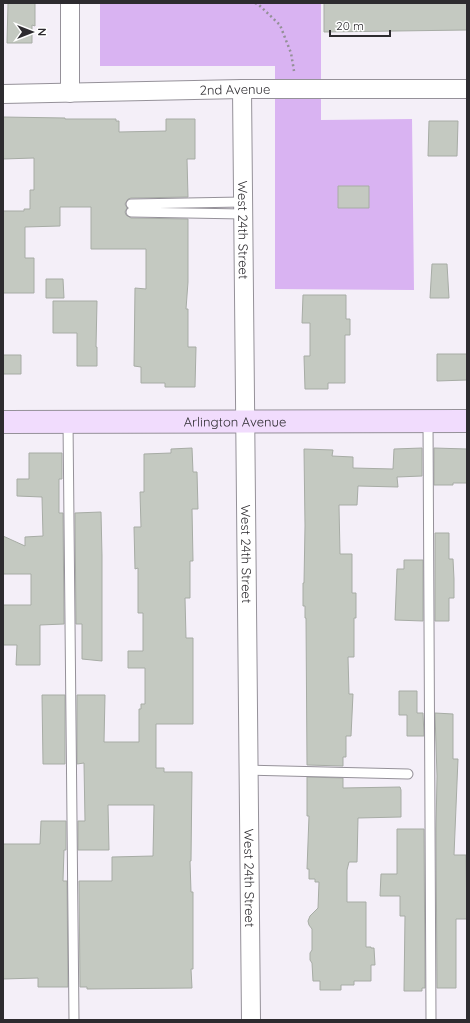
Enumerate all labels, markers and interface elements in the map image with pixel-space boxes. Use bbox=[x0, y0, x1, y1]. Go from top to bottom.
north arrow bbox=[12, 12, 52, 52]
scale bar bbox=[330, 12, 390, 38]
text: 20 m bbox=[336, 18, 364, 33]
text: N bbox=[35, 28, 49, 36]
street label: 2nd Avenue bbox=[199, 81, 270, 98]
street label: West 24th Street bbox=[235, 181, 252, 279]
street label: Arlington Avenue bbox=[184, 413, 286, 430]
street label: West 24th Street bbox=[238, 505, 255, 603]
street label: West 24th Street bbox=[241, 829, 258, 927]

